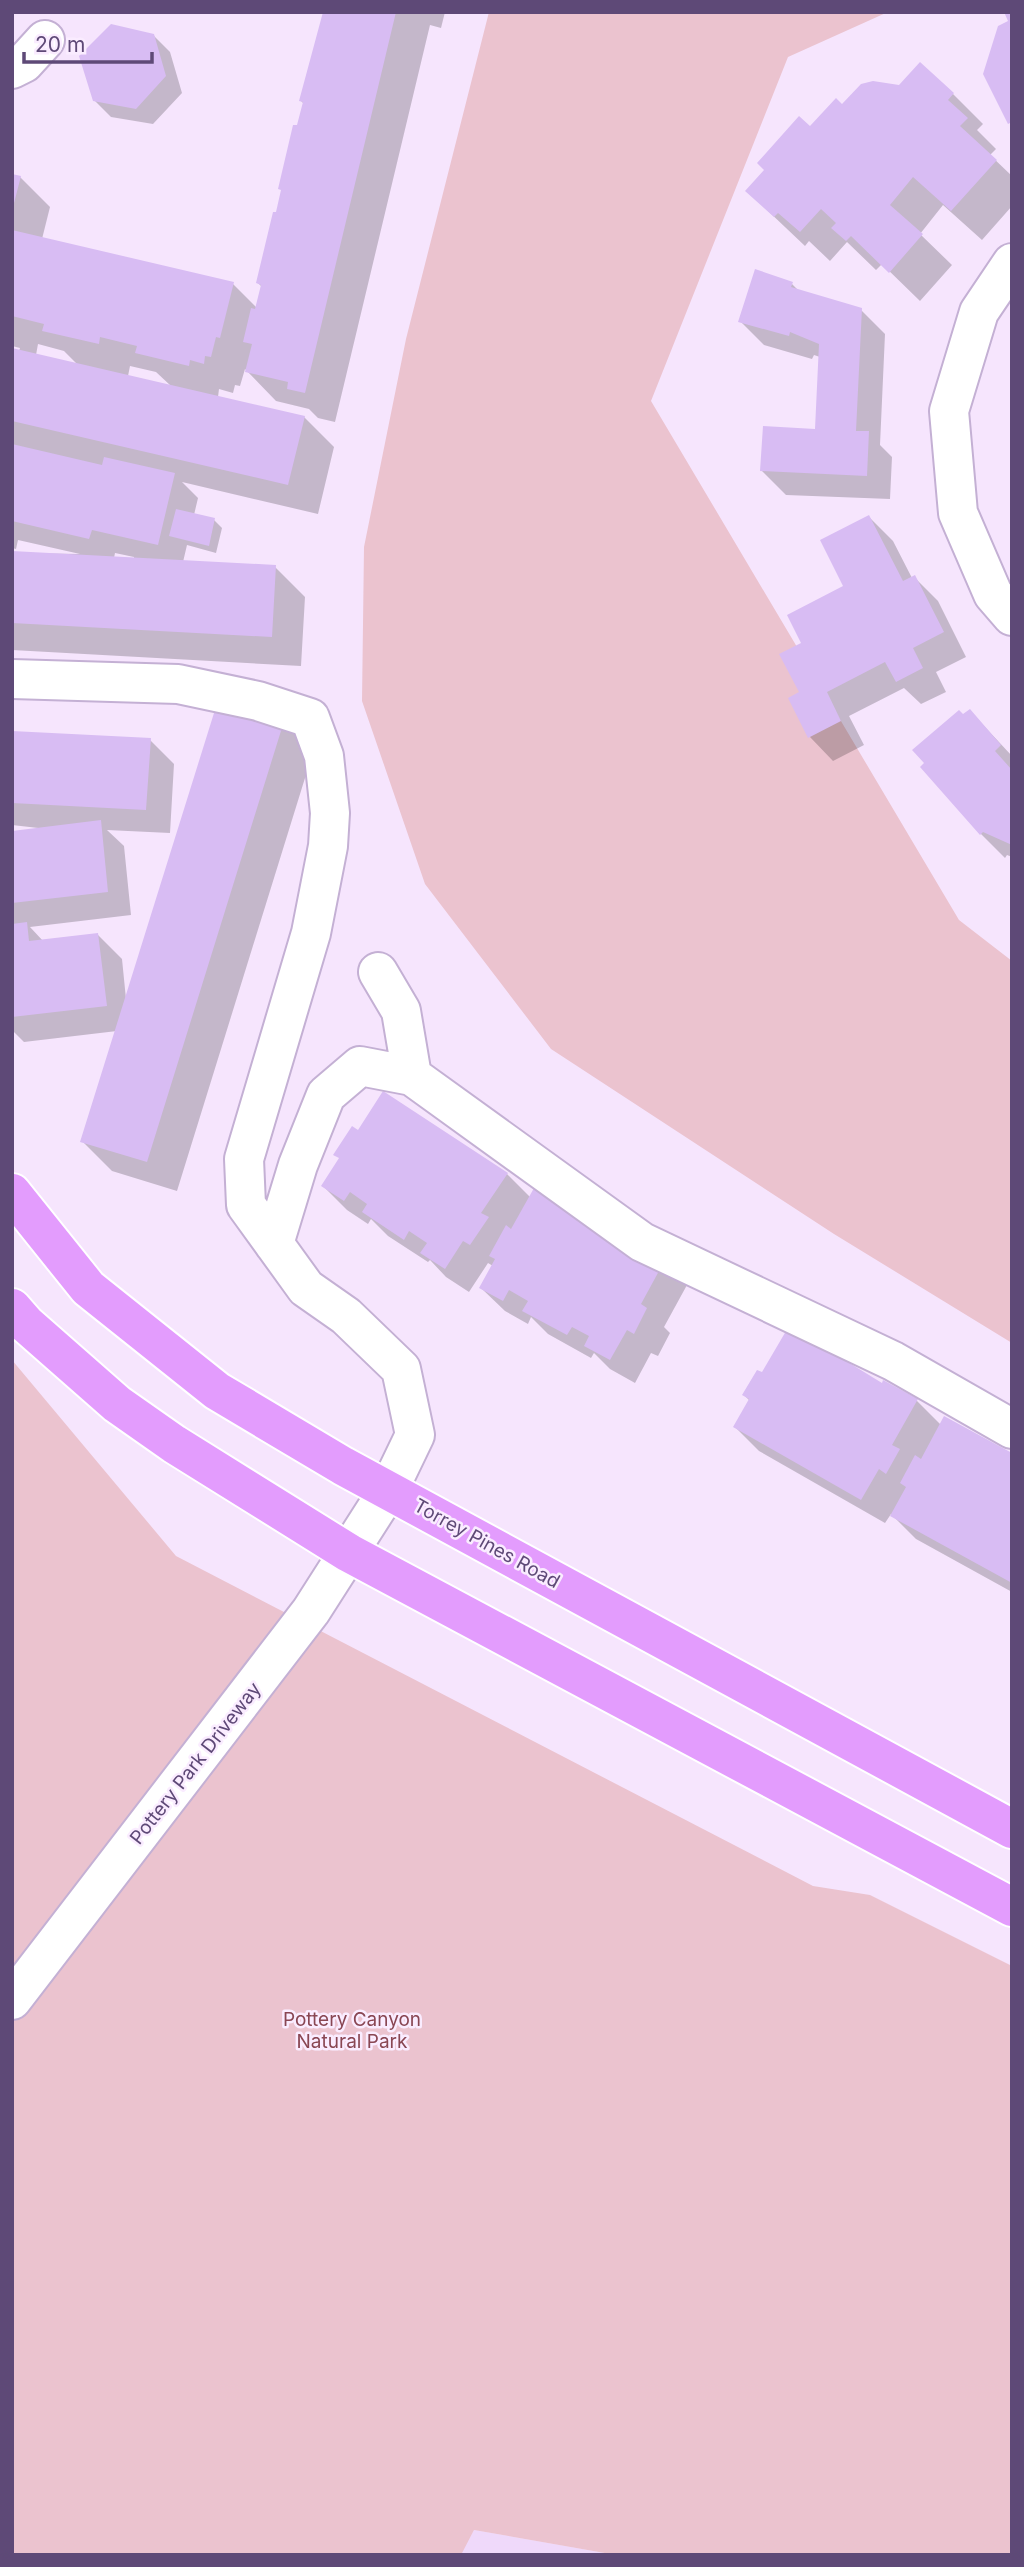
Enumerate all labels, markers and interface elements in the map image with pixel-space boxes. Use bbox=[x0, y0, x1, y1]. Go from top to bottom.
scale bar bbox=[24, 21, 152, 65]
text: 20 m bbox=[35, 32, 85, 57]
street label: Torrey Pines Road bbox=[410, 1494, 564, 1593]
street label: Pottery Park Driveway bbox=[125, 1677, 266, 1849]
park label: Pottery Canyon Natural Park bbox=[283, 2008, 421, 2053]

